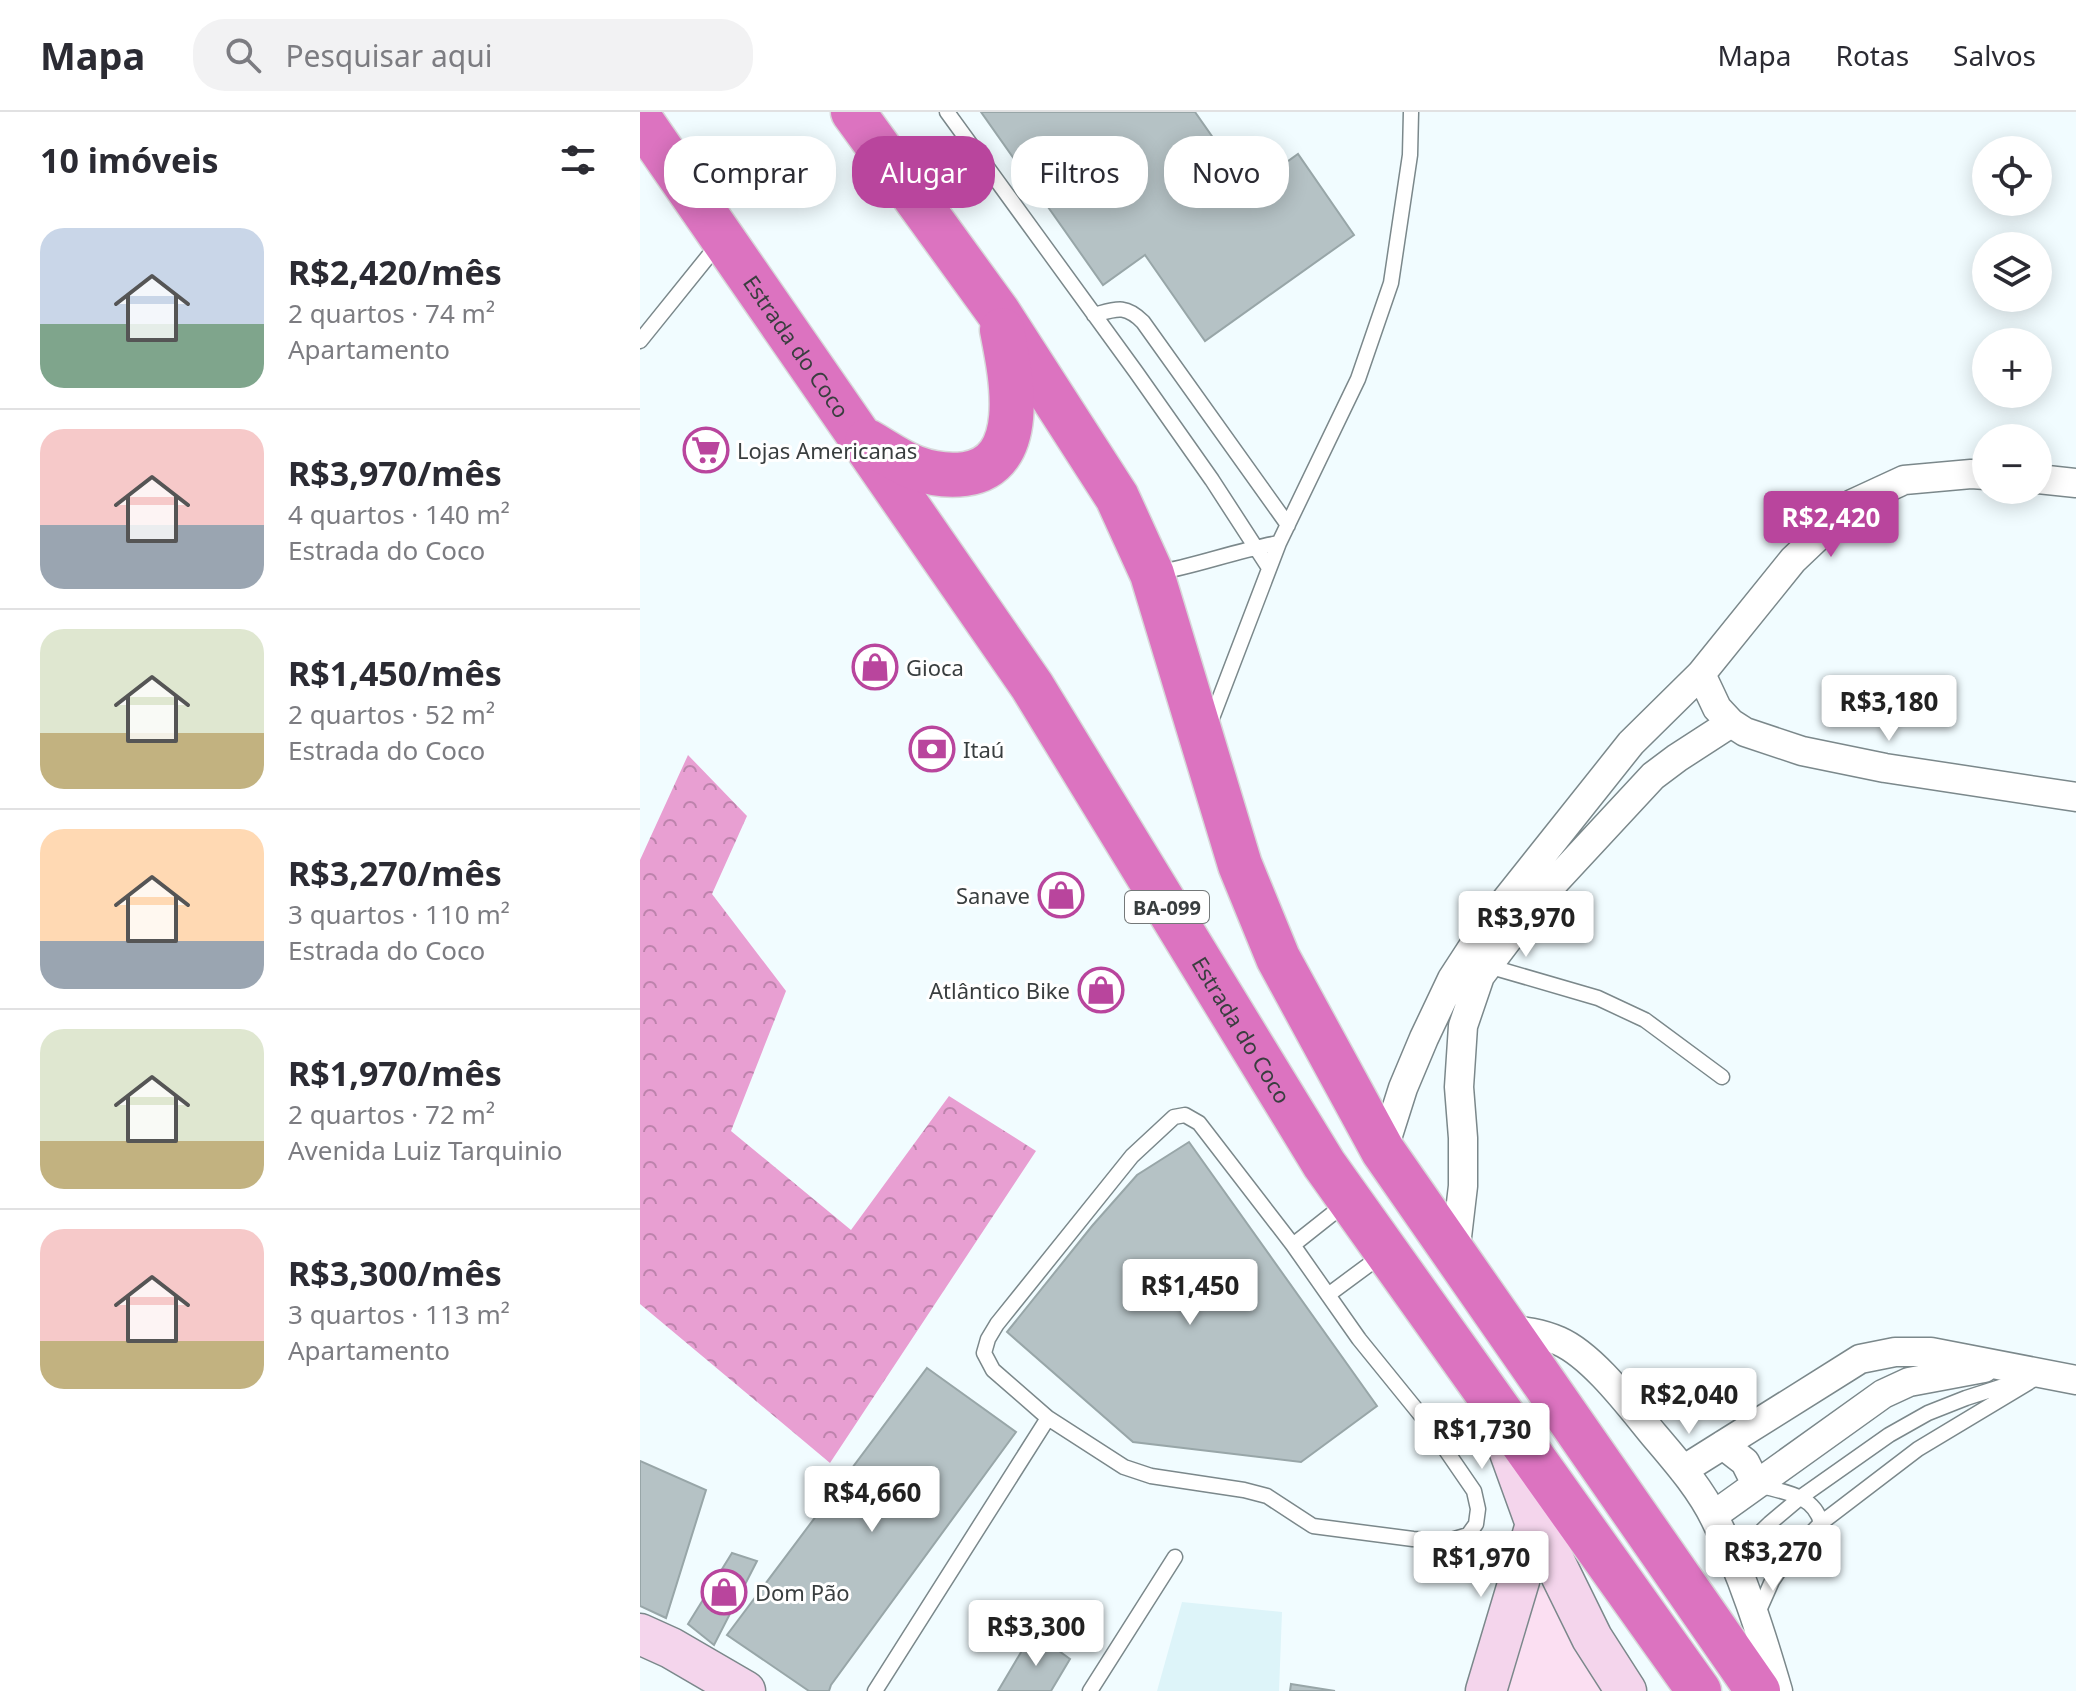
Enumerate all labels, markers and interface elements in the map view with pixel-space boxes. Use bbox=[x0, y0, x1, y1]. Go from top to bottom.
search box bbox=[193, 19, 753, 91]
text: Mapa bbox=[40, 29, 145, 81]
icon: search bbox=[221, 33, 265, 77]
text: Pesquisar aqui bbox=[285, 35, 493, 76]
text: Mapa bbox=[1717, 36, 1792, 74]
text: Rotas bbox=[1836, 36, 1909, 74]
text: Salvos bbox=[1953, 36, 2036, 74]
chip: Comprar bbox=[664, 136, 836, 208]
chip: Alugar bbox=[852, 136, 995, 208]
chip: Filtros bbox=[1011, 136, 1148, 208]
chip: Novo bbox=[1164, 136, 1289, 208]
map controls bbox=[1972, 136, 2052, 504]
button: locate bbox=[1972, 136, 2052, 216]
text: 10 imóveis bbox=[40, 137, 219, 183]
icon: filters bbox=[556, 138, 600, 182]
button: layers bbox=[1972, 232, 2052, 312]
text: R$2,420/mês bbox=[288, 249, 502, 295]
icon: home bbox=[104, 260, 200, 356]
street label: Estrada do Coco bbox=[737, 269, 857, 423]
text: 2 quartos · 74 m² bbox=[288, 295, 495, 331]
button: + bbox=[1972, 328, 2052, 408]
text: Apartamento bbox=[288, 331, 450, 367]
button: − bbox=[1972, 424, 2052, 504]
supermarket icon: Lojas Americanas bbox=[682, 426, 730, 474]
place label: Lojas Americanas bbox=[737, 435, 917, 465]
text: R$3,970/mês bbox=[288, 450, 502, 496]
icon: home bbox=[104, 461, 200, 557]
pin: R$2,420 bbox=[1757, 491, 1905, 559]
text: 4 quartos · 140 m² bbox=[288, 496, 510, 532]
text: R$2,420 bbox=[1782, 499, 1880, 535]
text: Estrada do Coco bbox=[288, 532, 485, 568]
shop icon: Gioca bbox=[851, 643, 899, 691]
text: R$1,450/mês bbox=[288, 650, 502, 696]
place label: Gioca bbox=[906, 652, 964, 682]
icon: home bbox=[104, 661, 200, 757]
pin: R$3,180 bbox=[1815, 675, 1963, 743]
text: R$3,180 bbox=[1840, 683, 1938, 719]
text: 2 quartos · 52 m² bbox=[288, 696, 495, 732]
bank icon: Itaú bbox=[908, 725, 956, 773]
text: Estrada do Coco bbox=[288, 732, 485, 768]
place label: Itaú bbox=[963, 734, 1004, 764]
text: R$3,270/mês bbox=[288, 850, 502, 896]
icon: home bbox=[104, 861, 200, 957]
shop icon: Sanave bbox=[1037, 871, 1085, 919]
place label: Sanave bbox=[956, 880, 1030, 910]
road number: BA-099 bbox=[1125, 891, 1209, 923]
pin: R$3,970 bbox=[1452, 891, 1600, 959]
text: 3 quartos · 110 m² bbox=[288, 896, 510, 932]
text: R$3,970 bbox=[1477, 899, 1575, 935]
text: Estrada do Coco bbox=[288, 932, 485, 968]
street label: Estrada do Coco bbox=[1186, 951, 1298, 1109]
shop icon: Atlântico Bike bbox=[1077, 966, 1125, 1014]
place label: Atlântico Bike bbox=[929, 975, 1070, 1005]
text: R$1,970/mês bbox=[288, 1050, 502, 1096]
icon: home bbox=[104, 1061, 200, 1157]
text: 2 quartos · 72 m² bbox=[288, 1096, 495, 1132]
text: Avenida Luiz Tarquinio bbox=[288, 1132, 562, 1168]
text: R$3,300/mês bbox=[288, 1250, 502, 1296]
pin: R$1,450 bbox=[1116, 1259, 1264, 1327]
icon: home bbox=[104, 1261, 200, 1357]
text: R$1,450 bbox=[1141, 1267, 1239, 1303]
text: 3 quartos · 113 m² bbox=[288, 1296, 510, 1332]
text: Apartamento bbox=[288, 1332, 450, 1368]
pin: R$2,040 bbox=[1615, 1368, 1763, 1436]
text: R$2,040 bbox=[1640, 1376, 1738, 1412]
pin: R$1,730 bbox=[1408, 1403, 1556, 1471]
text: R$1,730 bbox=[1433, 1411, 1531, 1447]
pin: R$4,660 bbox=[798, 1466, 946, 1534]
text: R$4,660 bbox=[823, 1474, 921, 1510]
pin: R$3,270 bbox=[1699, 1525, 1847, 1593]
pin: R$1,970 bbox=[1407, 1531, 1555, 1599]
text: R$3,270 bbox=[1724, 1533, 1822, 1569]
text: R$1,970 bbox=[1432, 1539, 1530, 1575]
shop icon: Dom Pão bbox=[700, 1568, 748, 1616]
place label: Dom Pão bbox=[755, 1577, 850, 1607]
pin: R$3,300 bbox=[962, 1600, 1110, 1668]
text: R$3,300 bbox=[987, 1608, 1085, 1644]

